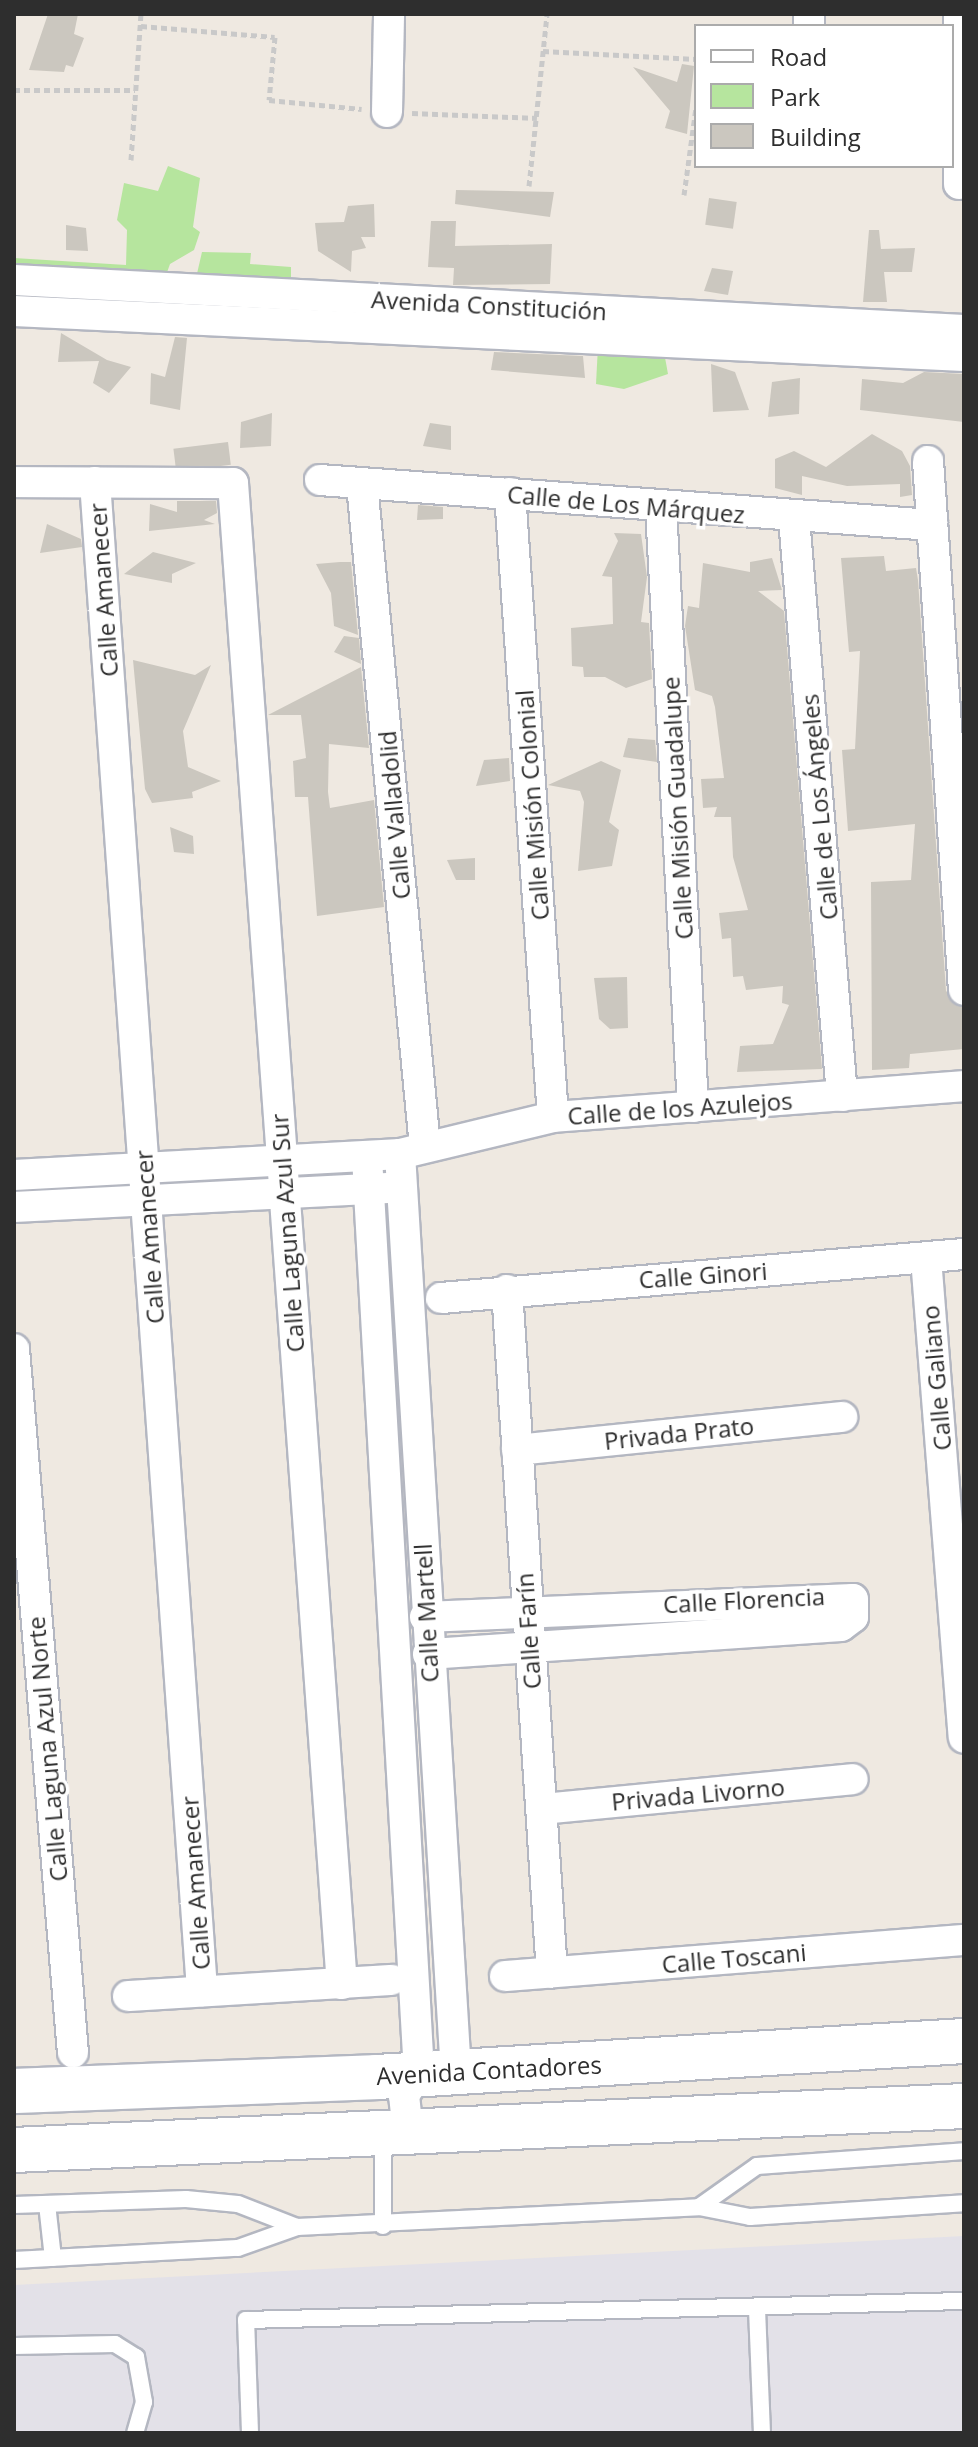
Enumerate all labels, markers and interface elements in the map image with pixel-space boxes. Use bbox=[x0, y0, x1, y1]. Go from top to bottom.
legend bbox=[694, 24, 954, 168]
text: Road bbox=[770, 40, 827, 73]
text: Park bbox=[770, 80, 820, 113]
text: Building bbox=[770, 120, 861, 153]
street label: Avenida Constitución bbox=[370, 284, 608, 326]
street label: Calle de Los Márquez bbox=[506, 479, 746, 529]
street label: Calle Amanecer bbox=[83, 502, 123, 678]
street label: Calle Misión Guadalupe bbox=[656, 676, 698, 940]
street label: Calle Misión Colonial bbox=[510, 689, 554, 921]
street label: Calle de Los Ángeles bbox=[795, 693, 843, 921]
street label: Calle Valladolid bbox=[372, 729, 416, 901]
street label: Calle de los Azulejos bbox=[567, 1086, 793, 1130]
street label: Calle Laguna Azul Sur bbox=[264, 1113, 310, 1353]
street label: Calle Amanecer bbox=[129, 1149, 169, 1325]
street label: Calle Ginori bbox=[638, 1256, 768, 1294]
street label: Calle Galiano bbox=[915, 1304, 957, 1452]
street label: Privada Prato bbox=[603, 1411, 755, 1455]
street label: Calle Martell bbox=[408, 1543, 444, 1683]
street label: Calle Farín bbox=[510, 1572, 546, 1690]
street label: Calle Florencia bbox=[662, 1581, 826, 1619]
street label: Calle Laguna Azul Norte bbox=[21, 1615, 73, 1883]
street label: Privada Livorno bbox=[610, 1772, 786, 1816]
street label: Calle Amanecer bbox=[175, 1795, 215, 1971]
street label: Calle Toscani bbox=[661, 1937, 807, 1979]
street label: Avenida Contadores bbox=[376, 2050, 602, 2090]

